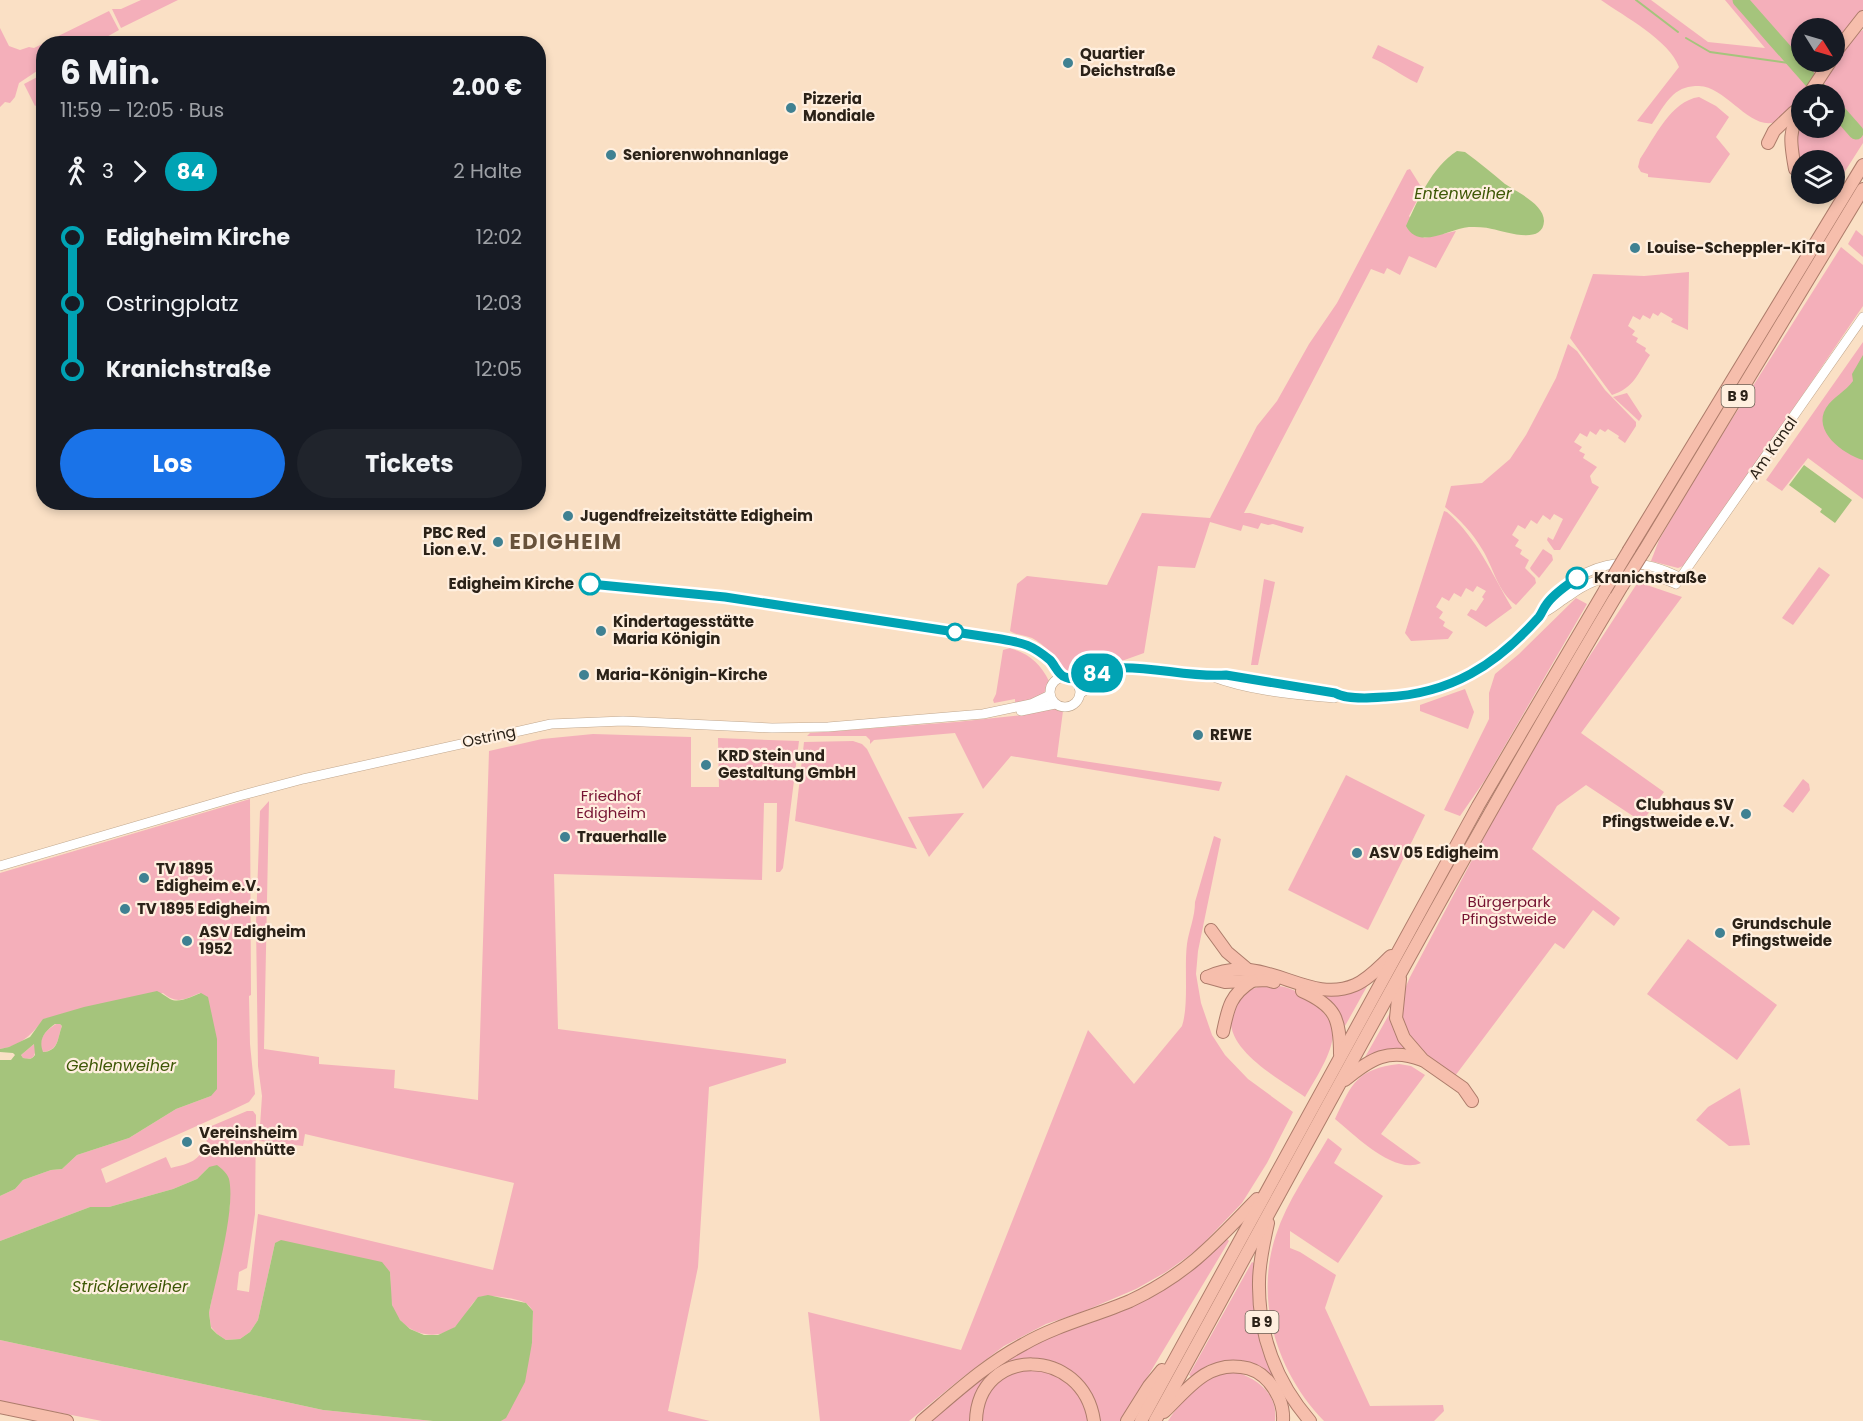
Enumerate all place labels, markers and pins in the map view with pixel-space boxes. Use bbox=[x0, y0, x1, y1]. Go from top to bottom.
place label: Quartier Deichstraße bbox=[1080, 43, 1175, 81]
marker: Quartier Deichstraße bbox=[1061, 56, 1075, 70]
place label: Pizzeria Mondiale bbox=[803, 88, 875, 126]
marker: Pizzeria Mondiale bbox=[784, 101, 798, 115]
place label: Seniorenwohnanlage bbox=[623, 144, 788, 165]
marker: Seniorenwohnanlage bbox=[604, 148, 618, 162]
place label: Louise-Scheppler-KiTa bbox=[1647, 237, 1825, 258]
marker: Louise-Scheppler-KiTa bbox=[1628, 241, 1642, 255]
place label: Jugendfreizeitstätte Edigheim bbox=[580, 505, 813, 526]
marker: Jugendfreizeitstätte Edigheim bbox=[561, 509, 575, 523]
place label: PBC Red Lion e.V. bbox=[423, 522, 486, 560]
marker: PBC Red Lion e.V. bbox=[491, 535, 505, 549]
marker: Kranichstraße bbox=[1566, 567, 1588, 589]
place label: Kranichstraße bbox=[1594, 567, 1707, 588]
place label: Edigheim Kirche bbox=[449, 573, 574, 594]
marker: Edigheim Kirche bbox=[579, 573, 601, 595]
place label: Kindertagesstätte Maria Königin bbox=[613, 611, 754, 649]
unlabelled marker bbox=[946, 623, 964, 641]
marker: Kindertagesstätte Maria Königin bbox=[594, 624, 608, 638]
place label: Maria-Königin-Kirche bbox=[596, 664, 767, 685]
marker: Maria-Königin-Kirche bbox=[577, 668, 591, 682]
place label: REWE bbox=[1210, 724, 1252, 745]
marker: REWE bbox=[1191, 728, 1205, 742]
place label: KRD Stein und Gestaltung GmbH bbox=[718, 745, 856, 783]
marker: KRD Stein und Gestaltung GmbH bbox=[699, 758, 713, 772]
place label: Clubhaus SV Pfingstweide e.V. bbox=[1602, 794, 1734, 832]
marker: Clubhaus SV Pfingstweide e.V. bbox=[1739, 807, 1753, 821]
place label: Trauerhalle bbox=[577, 826, 667, 847]
marker: Trauerhalle bbox=[558, 830, 572, 844]
place label: ASV 05 Edigheim bbox=[1369, 842, 1499, 863]
marker: ASV 05 Edigheim bbox=[1350, 846, 1364, 860]
place label: TV 1895 Edigheim e.V. bbox=[156, 858, 260, 896]
marker: TV 1895 Edigheim e.V. bbox=[137, 871, 151, 885]
place label: TV 1895 Edigheim bbox=[137, 898, 270, 919]
marker: TV 1895 Edigheim bbox=[118, 902, 132, 916]
place label: Grundschule Pfingstweide bbox=[1732, 913, 1832, 951]
place label: ASV Edigheim 1952 bbox=[199, 921, 306, 959]
marker: Grundschule Pfingstweide bbox=[1713, 926, 1727, 940]
marker: ASV Edigheim 1952 bbox=[180, 934, 194, 948]
place label: Vereinsheim Gehlenhütte bbox=[199, 1122, 298, 1160]
marker: Vereinsheim Gehlenhütte bbox=[180, 1135, 194, 1149]

